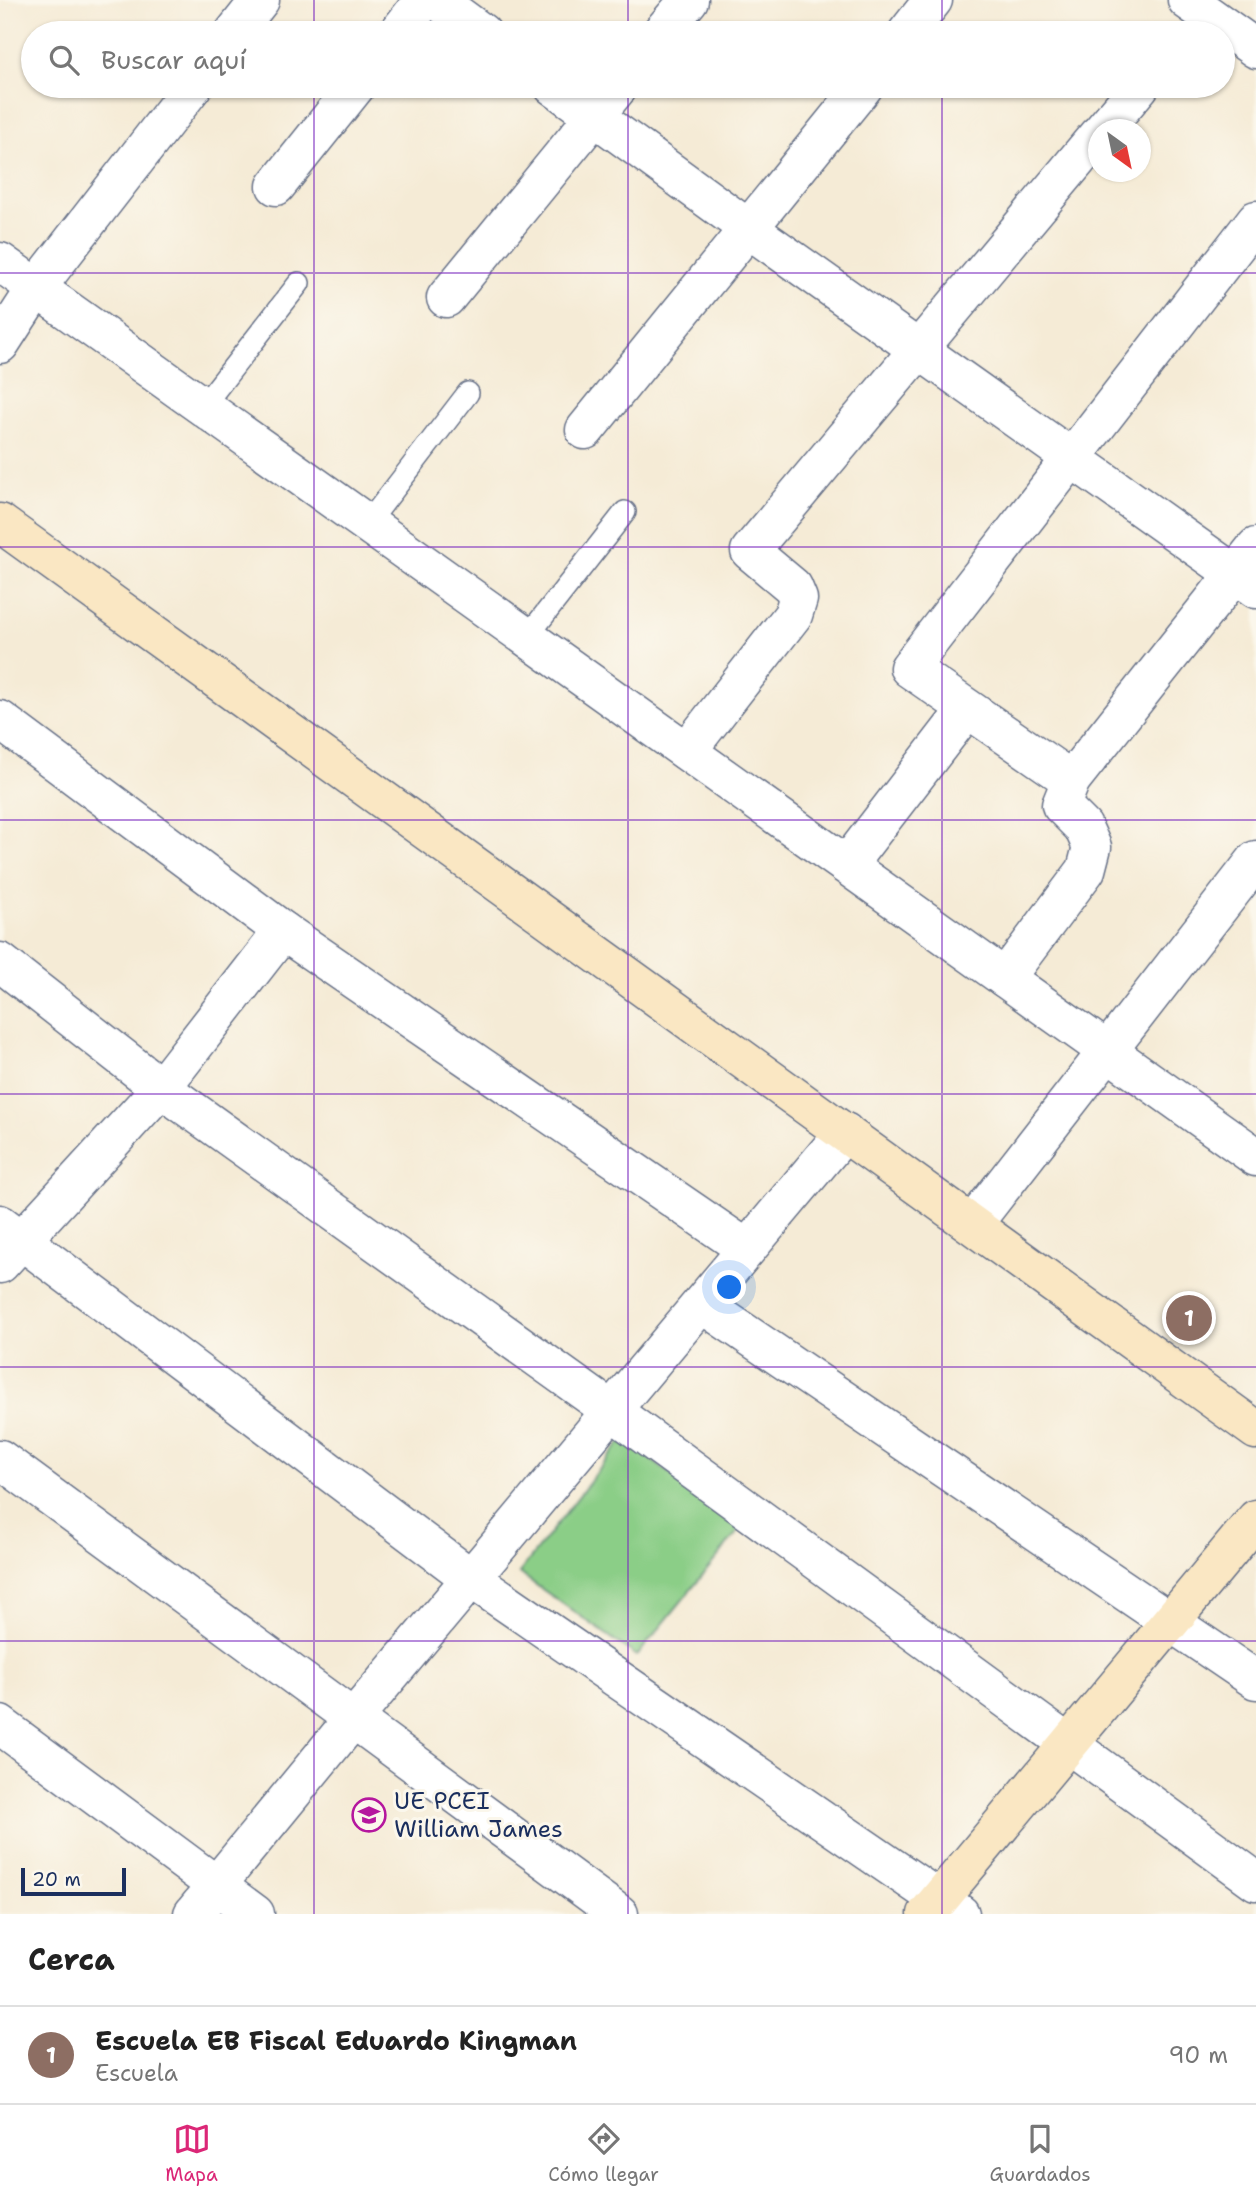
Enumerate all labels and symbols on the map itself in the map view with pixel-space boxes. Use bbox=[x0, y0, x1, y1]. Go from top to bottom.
north arrow bbox=[1088, 119, 1151, 182]
your location bbox=[712, 1270, 746, 1304]
pin: 1 bbox=[1166, 1292, 1212, 1344]
place label: UE PCEI William James bbox=[394, 1785, 563, 1845]
school or university icon: UE PCEI William James bbox=[350, 1796, 388, 1834]
scale bar bbox=[21, 1865, 126, 1897]

